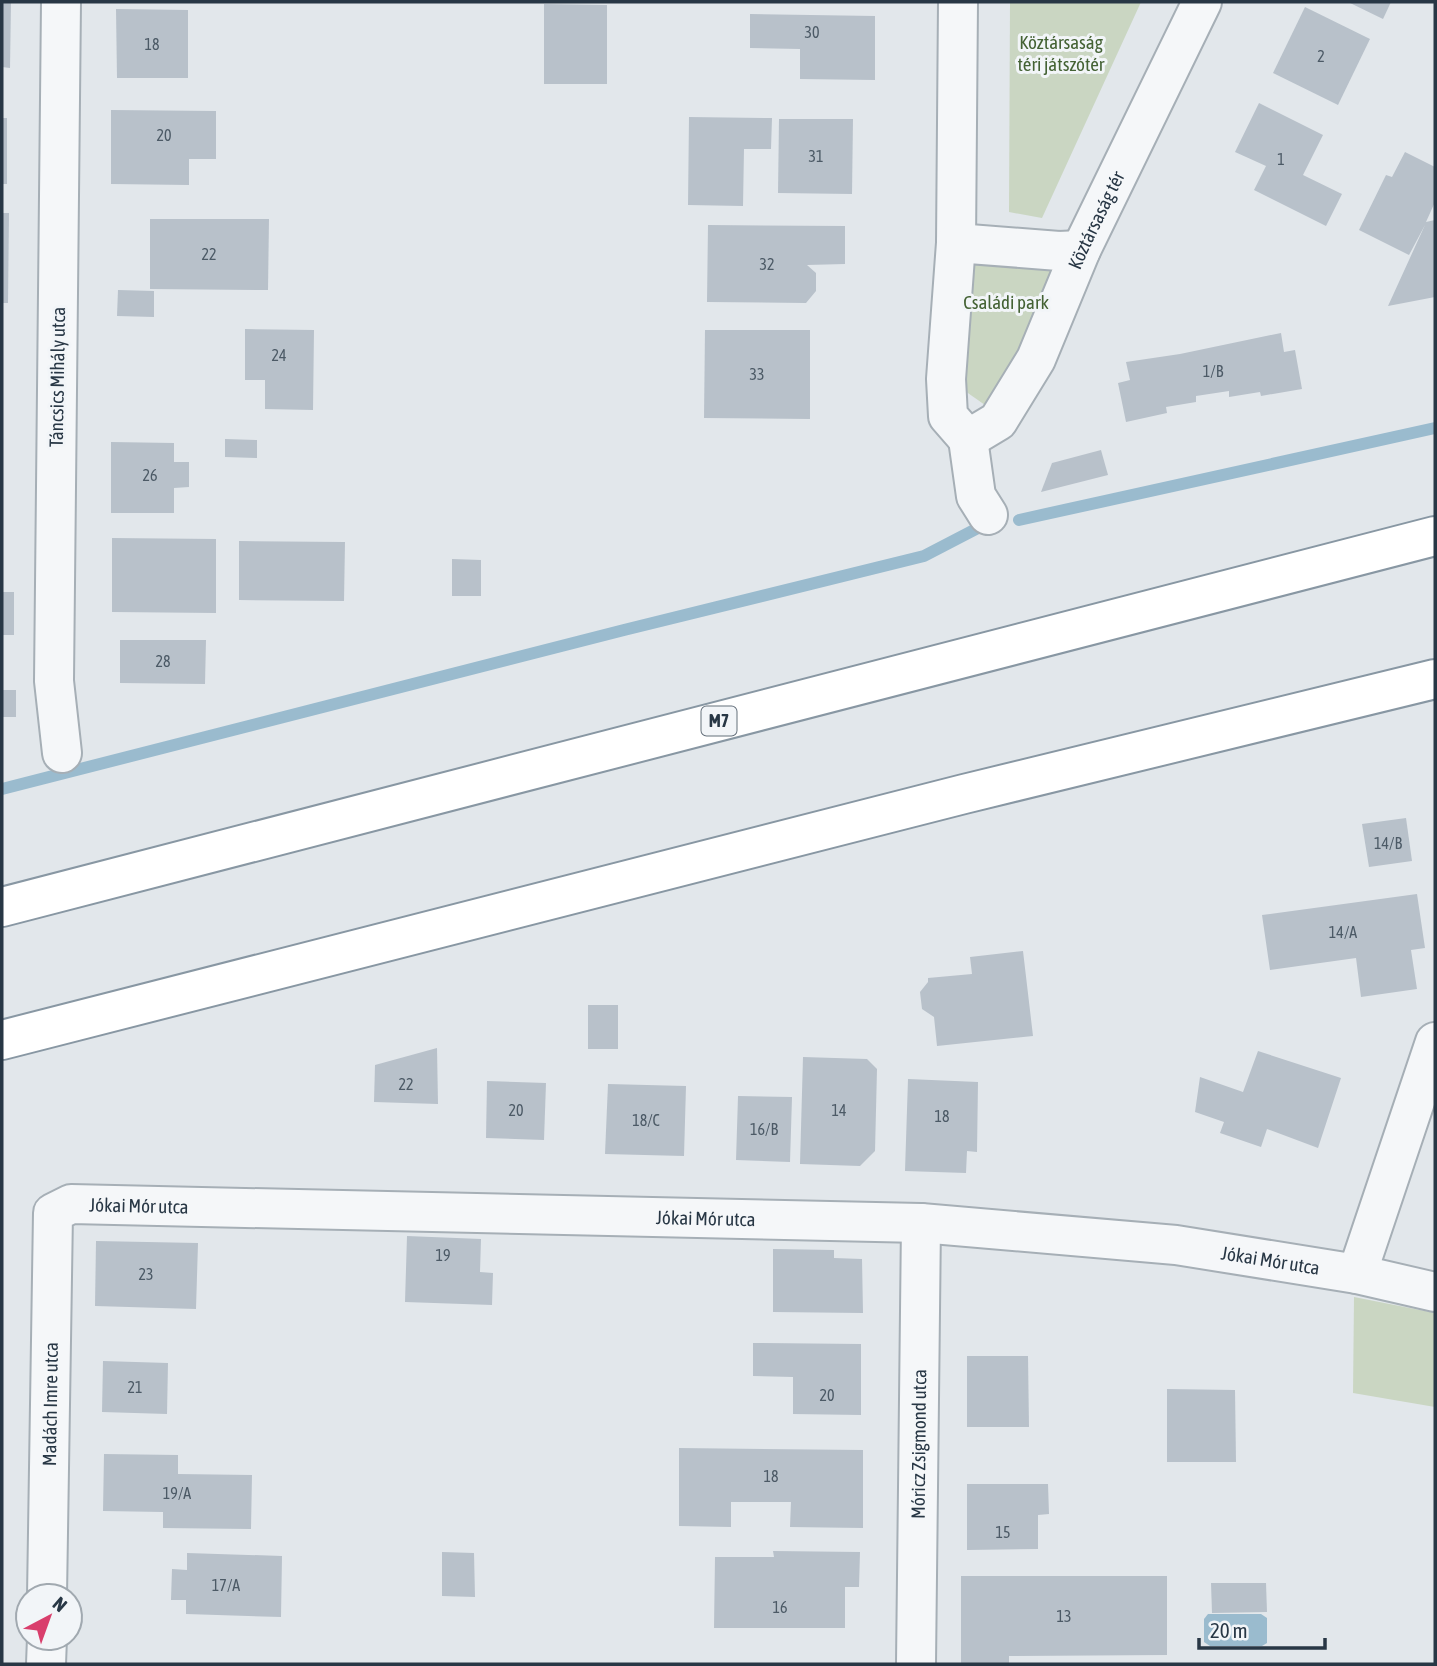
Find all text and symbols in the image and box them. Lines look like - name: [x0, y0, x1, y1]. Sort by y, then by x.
- house number: 30: [804, 23, 820, 41]
- park label: Köztársaság téri játszótér: [1018, 31, 1105, 75]
- house number: 18: [144, 35, 160, 53]
- house number: 2: [1317, 47, 1325, 65]
- house number: 20: [156, 126, 172, 144]
- house number: 31: [808, 147, 824, 165]
- house number: 1: [1277, 150, 1285, 168]
- street label: Köztársaság tér: [1063, 167, 1129, 272]
- house number: 22: [201, 245, 217, 263]
- house number: 32: [759, 255, 775, 273]
- park label: Családi park: [963, 291, 1050, 313]
- street label: Táncsics Mihály utca: [45, 307, 69, 447]
- house number: 24: [271, 346, 287, 364]
- house number: 1/B: [1203, 362, 1224, 380]
- house number: 33: [749, 365, 765, 383]
- house number: 26: [142, 466, 158, 484]
- house number: 28: [155, 652, 171, 670]
- road number: M7: [702, 706, 736, 736]
- house number: 14/B: [1374, 834, 1402, 852]
- house number: 14/A: [1329, 923, 1357, 941]
- house number: 22: [398, 1075, 414, 1093]
- house number: 20: [508, 1101, 524, 1119]
- house number: 14: [831, 1101, 847, 1119]
- house number: 18: [934, 1107, 950, 1125]
- house number: 18/C: [632, 1111, 660, 1129]
- house number: 16/B: [750, 1120, 778, 1138]
- street label: Jókai Mór utca: [89, 1193, 189, 1218]
- street label: Jókai Mór utca: [656, 1206, 756, 1230]
- street label: Jókai Mór utca: [1220, 1241, 1321, 1279]
- house number: 19: [435, 1246, 451, 1264]
- house number: 23: [138, 1265, 154, 1283]
- street label: Madách Imre utca: [38, 1342, 62, 1466]
- street label: Móricz Zsigmond utca: [907, 1369, 930, 1519]
- house number: 21: [127, 1378, 143, 1396]
- house number: 20: [819, 1386, 835, 1404]
- house number: 18: [763, 1467, 779, 1485]
- house number: 19/A: [163, 1484, 191, 1502]
- house number: 15: [995, 1523, 1011, 1541]
- house number: 17/A: [212, 1576, 240, 1594]
- north arrow: [14, 1582, 84, 1652]
- text: N: [49, 1592, 72, 1616]
- house number: 16: [772, 1598, 788, 1616]
- scale bar: [1199, 1606, 1325, 1650]
- house number: 13: [1056, 1607, 1072, 1625]
- text: 20 m: [1210, 1618, 1248, 1642]

